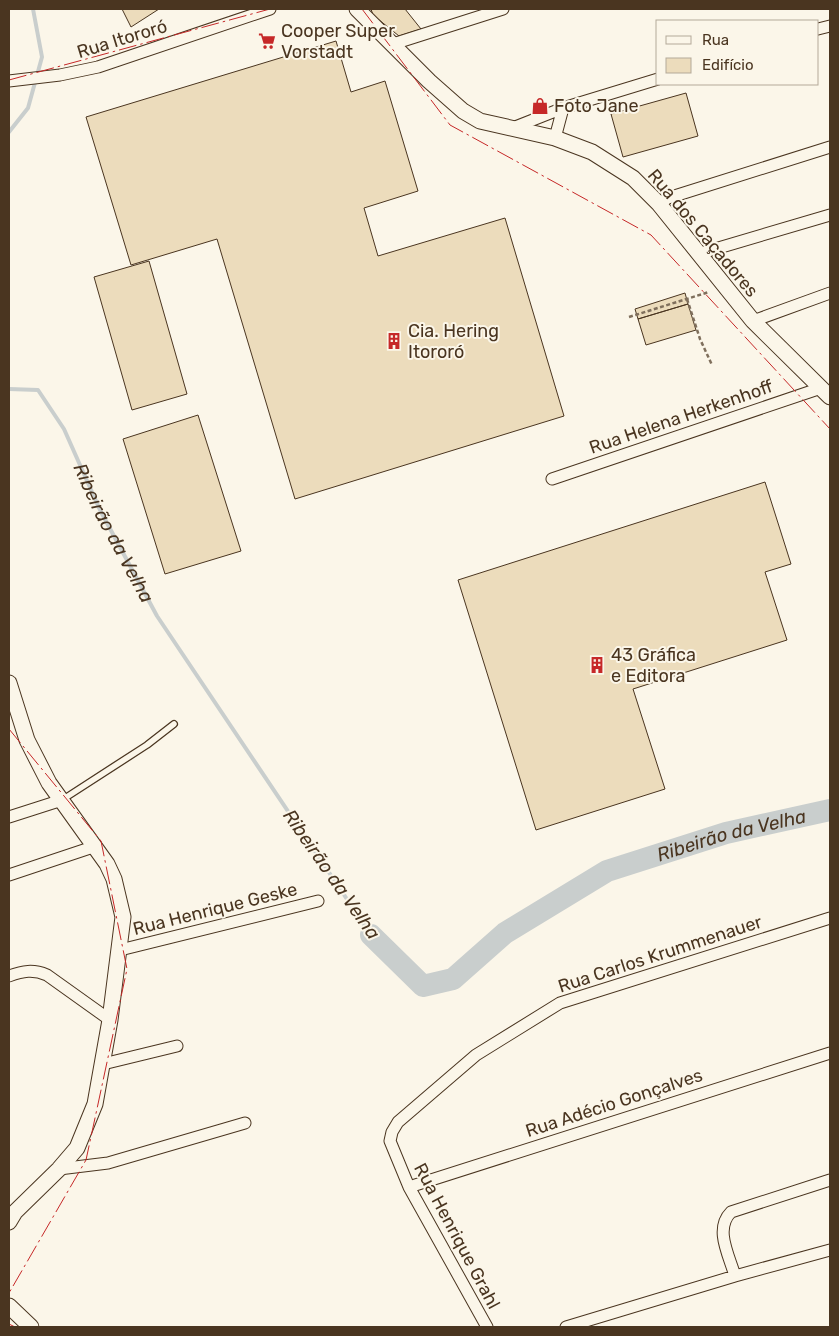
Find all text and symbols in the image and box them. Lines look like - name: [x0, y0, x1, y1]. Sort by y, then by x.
- street label: Rua Itororó: [74, 15, 170, 63]
- place label: Cooper Super Vorstadt: [281, 20, 395, 63]
- legend: [656, 20, 819, 85]
- supermarket icon: Cooper Super Vorstadt: [257, 31, 277, 51]
- text: Rua: [702, 31, 729, 49]
- text: Edifício: [702, 56, 754, 74]
- place label: Foto Jane: [554, 95, 639, 117]
- shop icon: Foto Jane: [530, 96, 550, 116]
- street label: Rua dos Caçadores: [643, 165, 763, 301]
- place label: Cia. Hering Itororó: [408, 320, 499, 363]
- building icon: Cia. Hering Itororó: [384, 331, 404, 351]
- street label: Rua Helena Herkenhoff: [586, 375, 776, 459]
- water label: Ribeirão da Velha: [69, 459, 159, 607]
- place label: 43 Gráfica e Editora: [611, 644, 696, 687]
- building icon: 43 Gráfica e Editora: [587, 655, 607, 675]
- water label: Ribeirão da Velha: [278, 805, 385, 944]
- water label: Ribeirão da Velha: [654, 805, 808, 866]
- street label: Rua Henrique Geske: [131, 878, 299, 940]
- street label: Rua Carlos Krummenauer: [555, 911, 765, 997]
- street label: Rua Adécio Gonçalves: [523, 1064, 705, 1142]
- street label: Rua Henrique Grahl: [409, 1159, 505, 1313]

